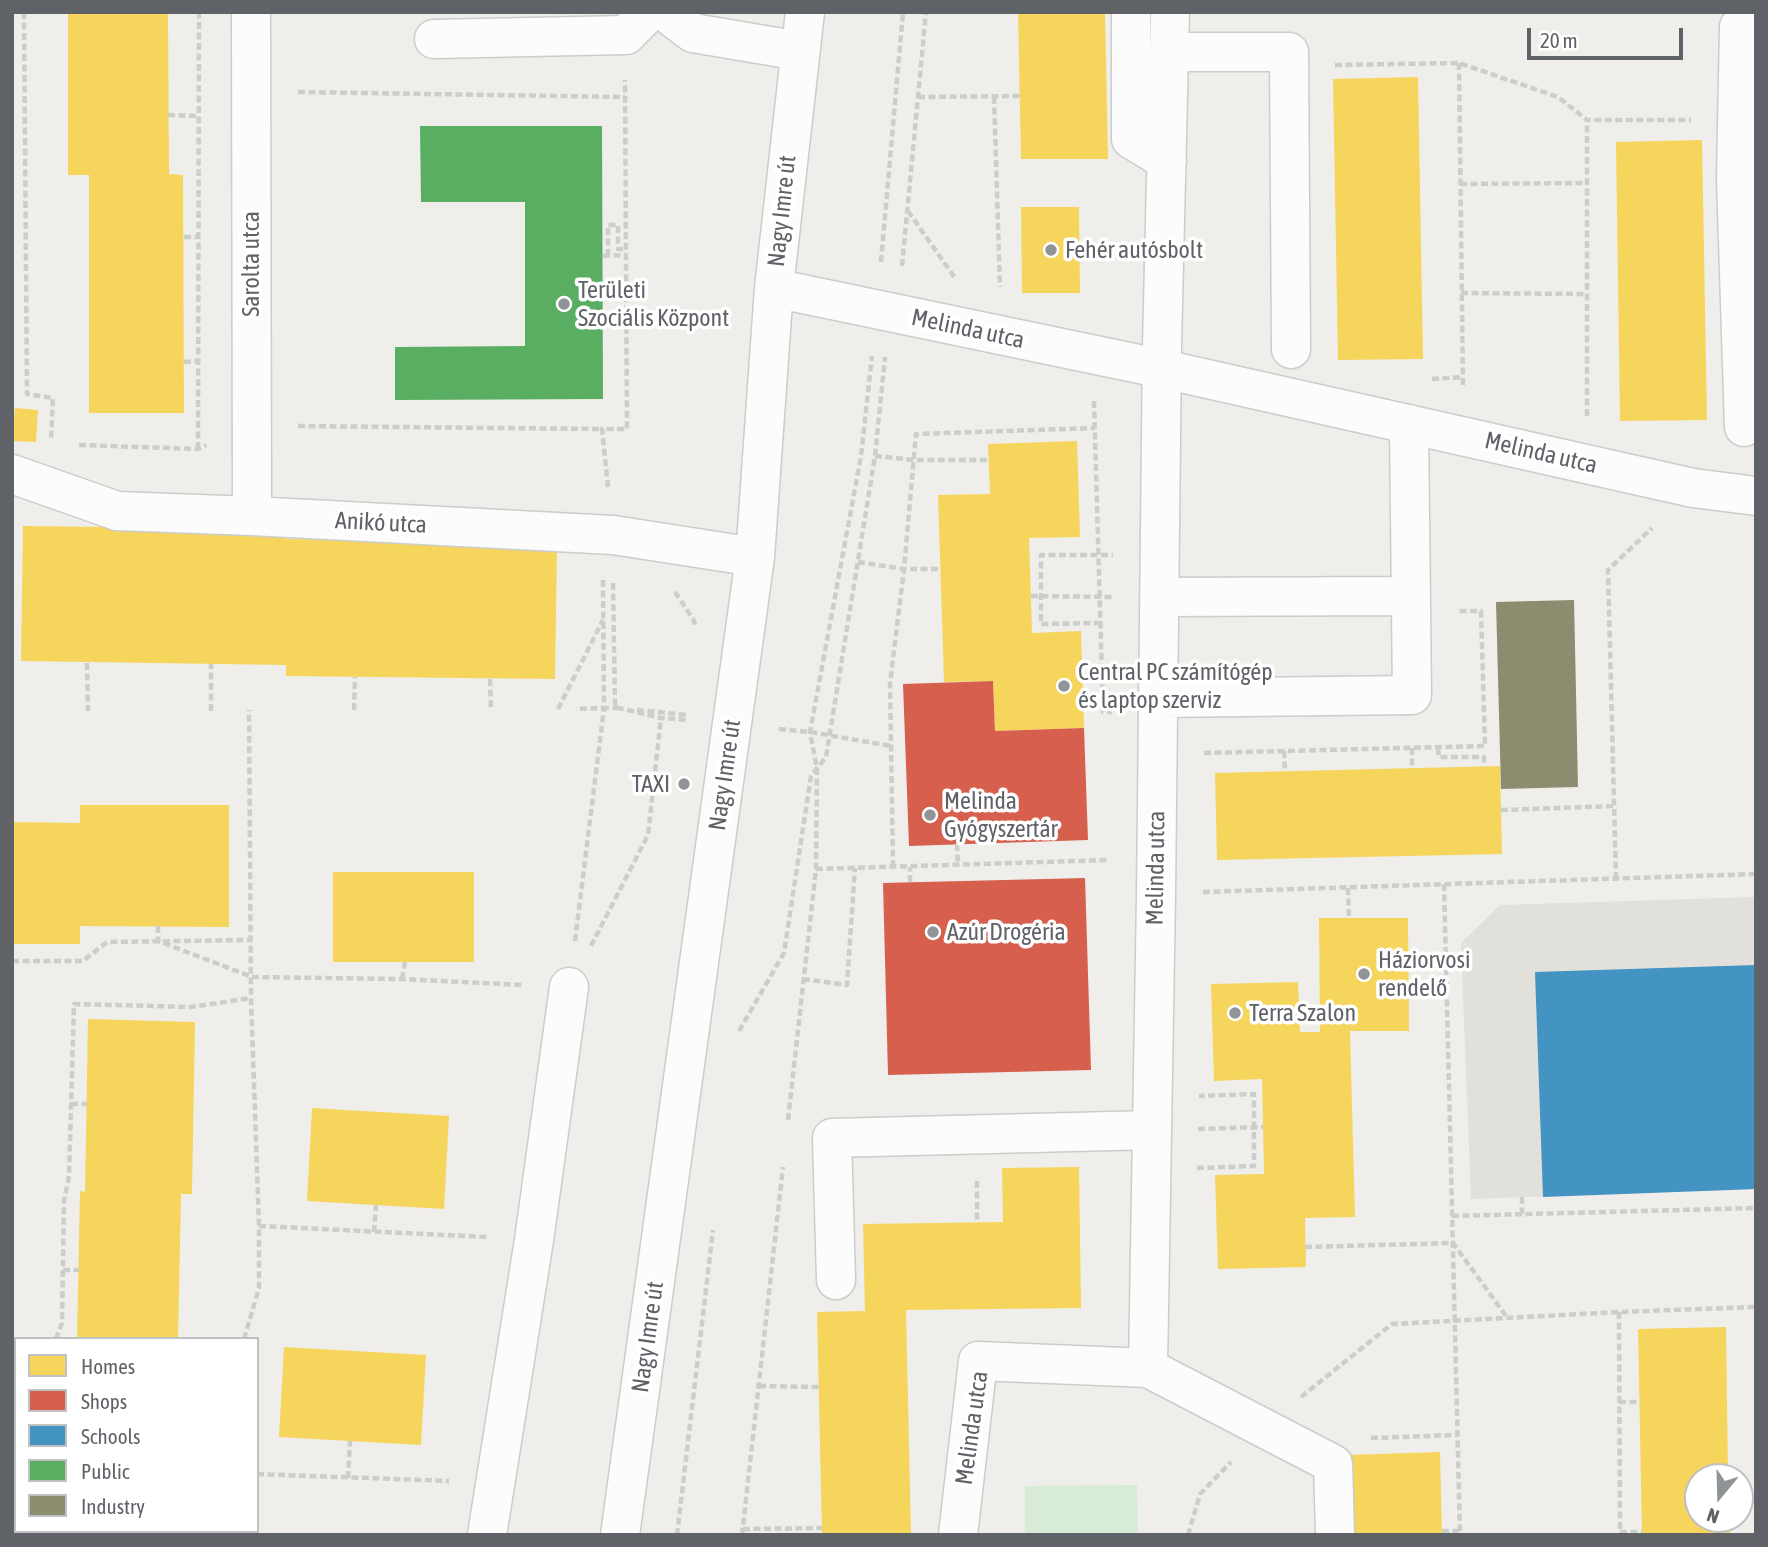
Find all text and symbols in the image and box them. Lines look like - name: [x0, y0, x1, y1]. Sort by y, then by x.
- scale bar: [1530, 14, 1686, 58]
- text: 20 m: [1540, 28, 1578, 52]
- street label: Nagy Imre út: [762, 154, 802, 268]
- street label: Sarolta utca: [237, 211, 265, 317]
- place label: Fehér autósbolt: [1065, 236, 1203, 264]
- marker: Fehér autósbolt: [1043, 242, 1059, 258]
- place label: Területi Szociális Központ: [578, 276, 729, 332]
- marker: Területi Szociális Központ: [556, 296, 572, 312]
- street label: Melinda utca: [909, 303, 1027, 355]
- street label: Melinda utca: [1482, 426, 1600, 480]
- street label: Anikó utca: [334, 506, 428, 540]
- place label: Central PC számítógép és laptop szerviz: [1078, 658, 1273, 714]
- marker: Central PC számítógép és laptop szerviz: [1056, 678, 1072, 694]
- street label: Nagy Imre út: [703, 718, 747, 832]
- place label: TAXI: [632, 770, 670, 798]
- marker: TAXI: [676, 776, 692, 792]
- place label: Melinda Gyógyszertár: [944, 787, 1058, 843]
- marker: Melinda Gyógyszertár: [922, 807, 938, 823]
- street label: Melinda utca: [1141, 810, 1171, 926]
- place label: Azúr Drogéria: [947, 918, 1066, 946]
- marker: Azúr Drogéria: [925, 924, 941, 940]
- place label: Háziorvosi rendelő: [1378, 946, 1471, 1002]
- marker: Háziorvosi rendelő: [1356, 966, 1372, 982]
- place label: Terra Szalon: [1249, 999, 1356, 1027]
- marker: Terra Szalon: [1227, 1005, 1243, 1021]
- street label: Nagy Imre út: [626, 1280, 670, 1394]
- legend: [14, 1337, 259, 1533]
- text: Homes: [81, 1354, 135, 1378]
- street label: Melinda utca: [950, 1369, 994, 1487]
- text: Shops: [81, 1389, 127, 1413]
- text: Schools: [81, 1424, 141, 1448]
- text: Public: [81, 1459, 130, 1483]
- north arrow: [1684, 1463, 1754, 1533]
- text: Industry: [81, 1494, 145, 1518]
- text: N: [1704, 1504, 1722, 1528]

